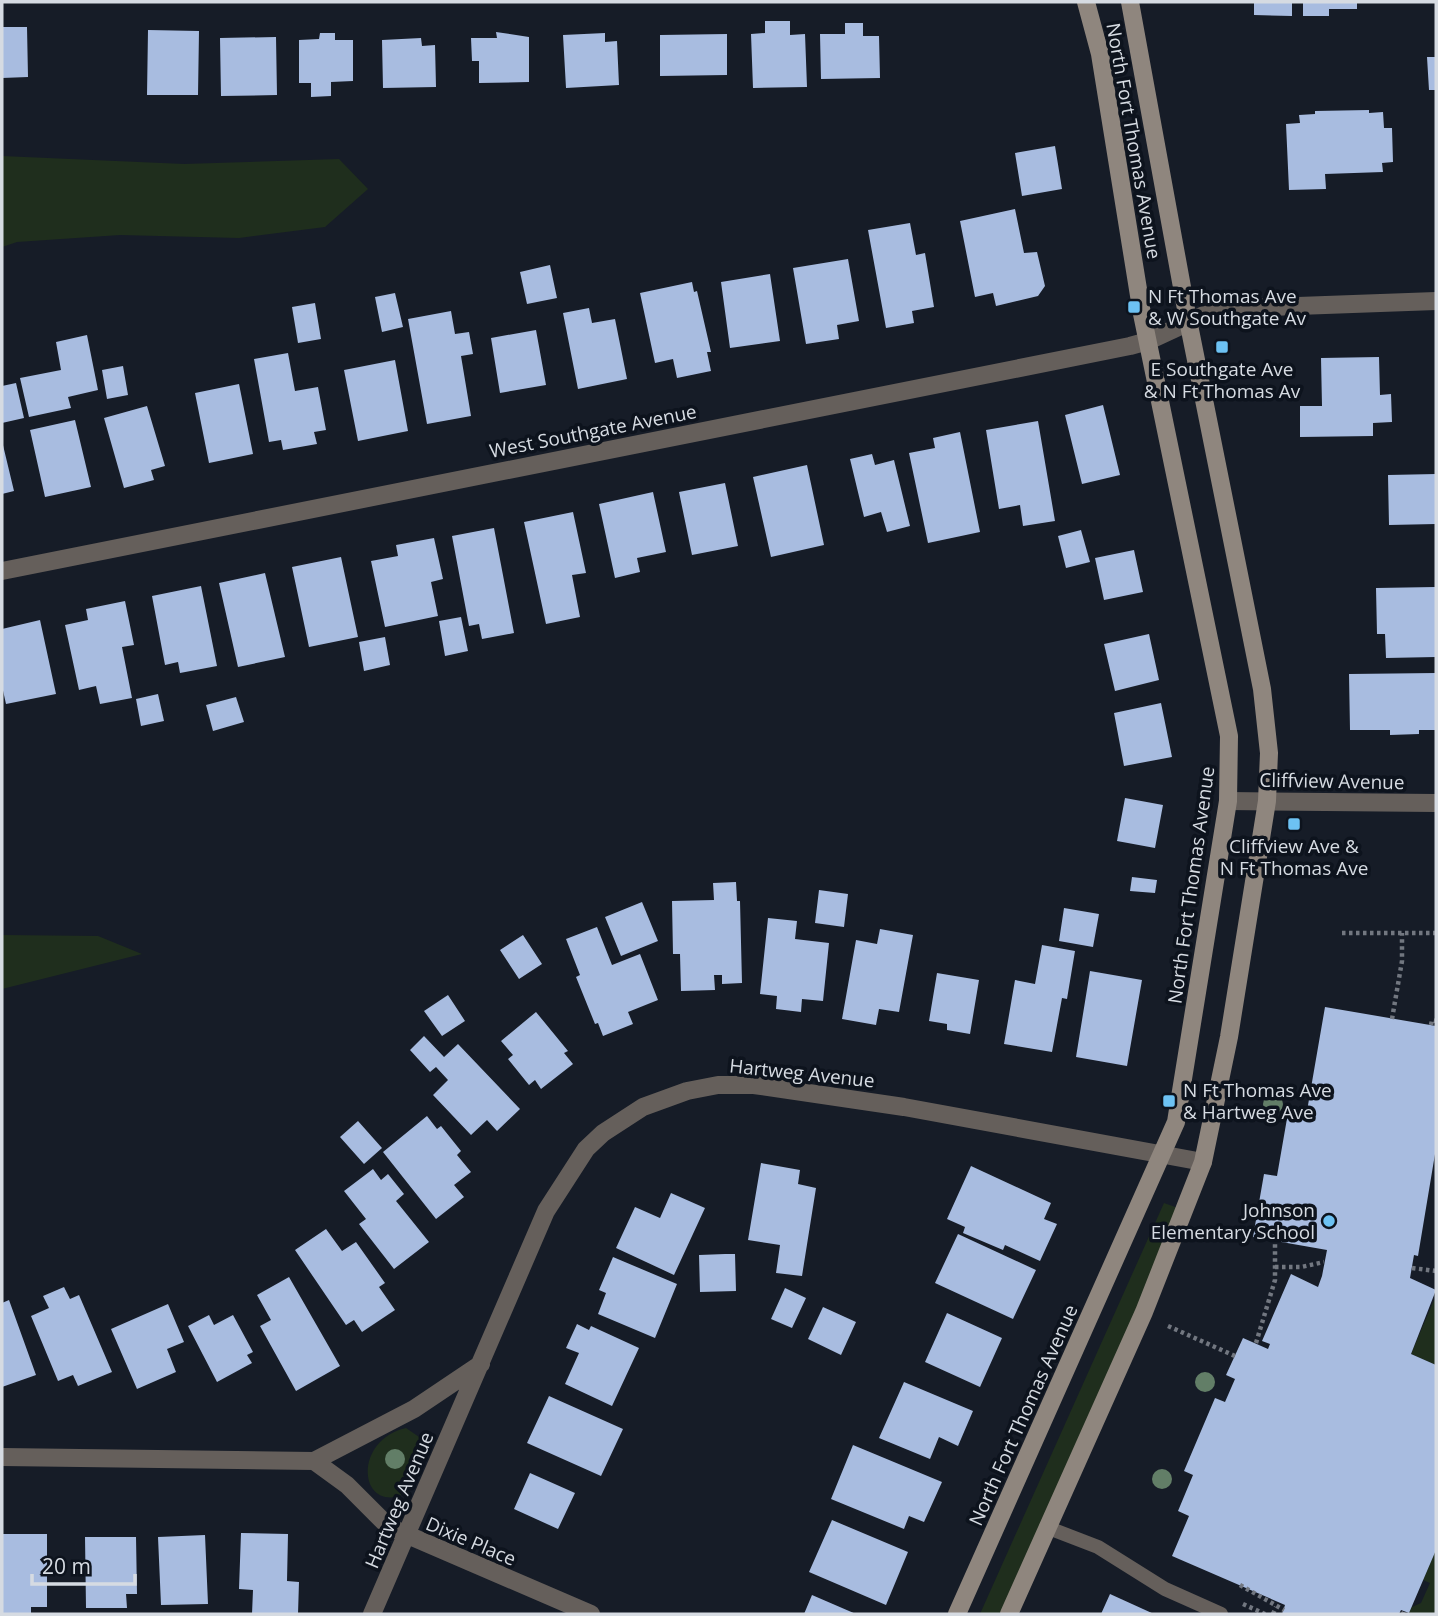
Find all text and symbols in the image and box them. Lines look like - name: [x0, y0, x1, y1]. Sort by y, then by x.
- street label: North Fort Thomas Avenue: [1100, 21, 1168, 261]
- place label: N Ft Thomas Ave & W Southgate Av: [1148, 283, 1306, 331]
- marker: N Ft Thomas Ave & W Southgate Av: [1126, 299, 1142, 315]
- marker: E Southgate Ave & N Ft Thomas Av: [1214, 339, 1230, 355]
- place label: E Southgate Ave & N Ft Thomas Av: [1144, 356, 1301, 404]
- street label: West Southgate Avenue: [487, 398, 699, 464]
- street label: North Fort Thomas Avenue: [1161, 765, 1221, 1005]
- street label: Cliffview Avenue: [1259, 767, 1405, 795]
- marker: Cliffview Ave & N Ft Thomas Ave: [1286, 816, 1302, 832]
- place label: Cliffview Ave & N Ft Thomas Ave: [1220, 833, 1368, 881]
- street label: Hartweg Avenue: [728, 1052, 876, 1094]
- place label: N Ft Thomas Ave & Hartweg Ave: [1183, 1077, 1332, 1125]
- marker: N Ft Thomas Ave & Hartweg Ave: [1161, 1093, 1177, 1109]
- place label: Johnson Elementary School: [1151, 1197, 1315, 1245]
- marker: Johnson Elementary School: [1321, 1213, 1337, 1229]
- street label: North Fort Thomas Avenue: [962, 1300, 1084, 1530]
- street label: Hartweg Avenue: [359, 1428, 439, 1572]
- street label: Dixie Place: [422, 1510, 520, 1572]
- scale bar: [32, 1542, 135, 1586]
- text: 20 m: [42, 1552, 91, 1580]

